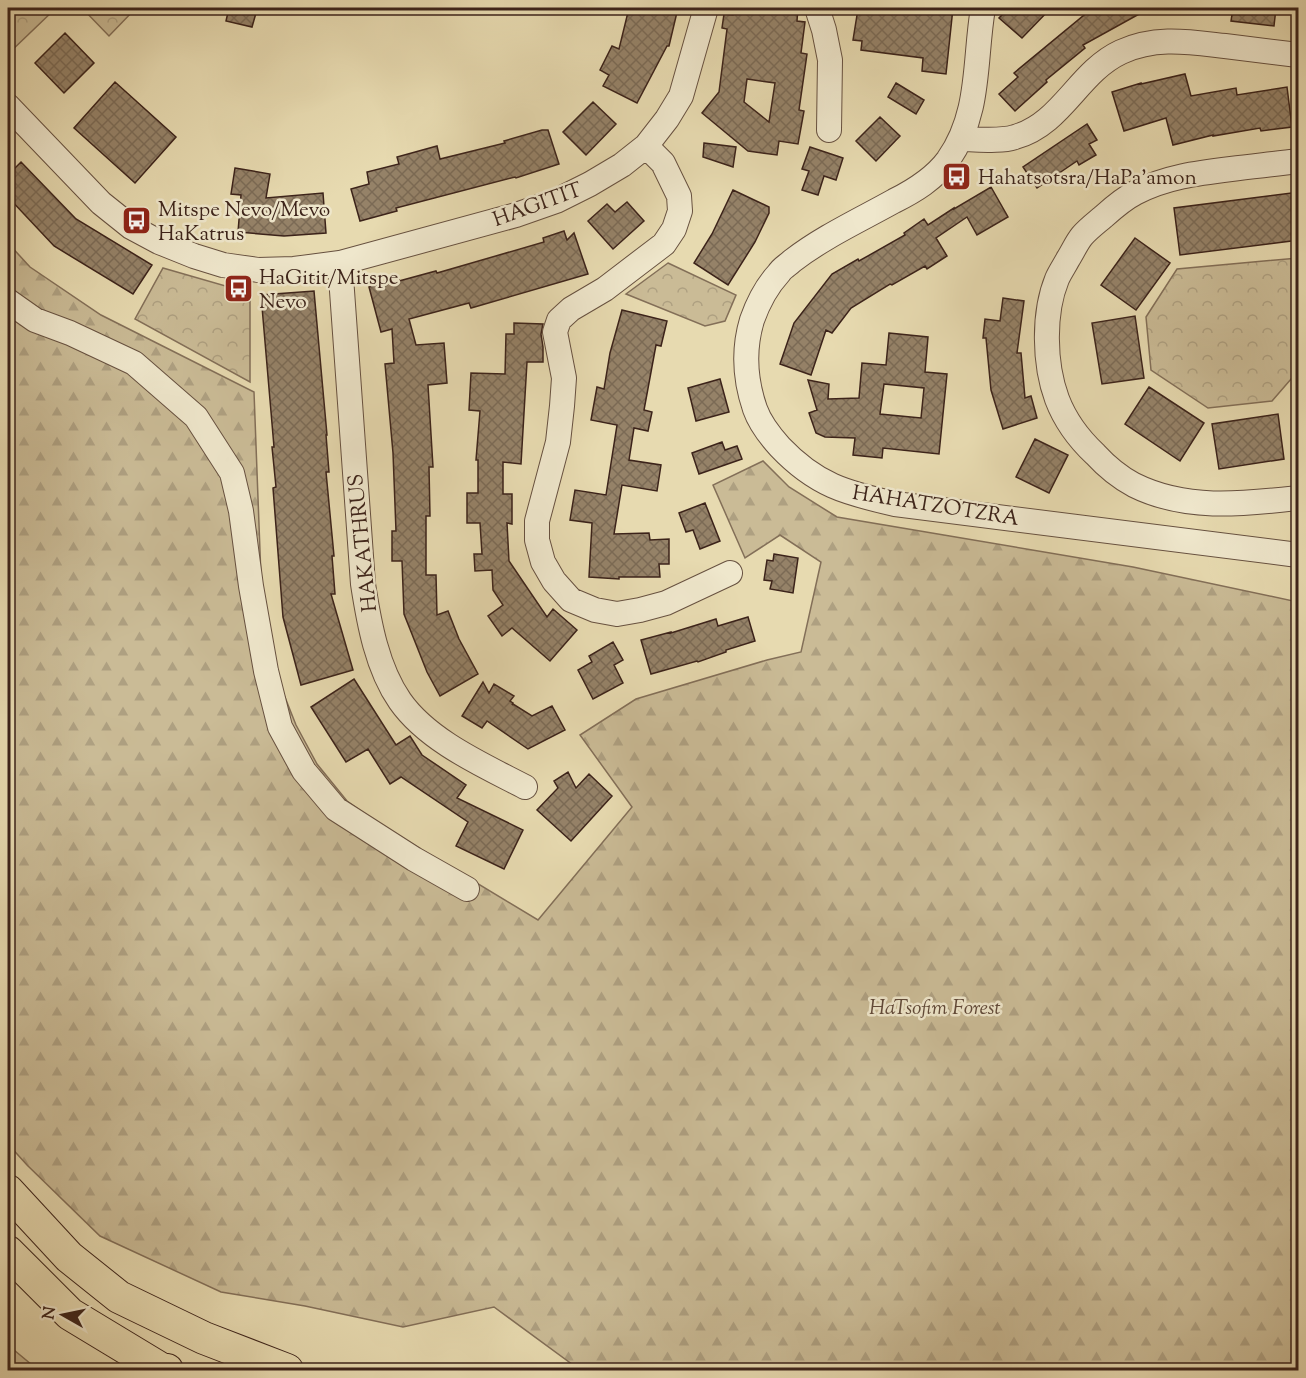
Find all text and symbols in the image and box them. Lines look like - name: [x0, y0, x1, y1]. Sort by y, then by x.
- bus stop icon: Hahatsotsra/HaPa'amon: [941, 161, 973, 193]
- place label: Hahatsotsra/HaPa'amon: [978, 164, 1197, 194]
- street label: HAGITIT: [489, 176, 587, 236]
- place label: Mitspe Nevo/Mevo HaKatrus: [158, 196, 330, 250]
- bus stop icon: Mitspe Nevo/Mevo HaKatrus: [121, 205, 153, 237]
- place label: HaGitit/Mitspe Nevo: [259, 264, 398, 318]
- bus stop icon: HaGitit/Mitspe Nevo: [222, 273, 254, 305]
- street label: HAKATHRUS: [342, 472, 386, 613]
- street label: HAHATZOTZRA: [850, 479, 1021, 535]
- park label: HaTsofim Forest: [869, 994, 1001, 1024]
- north arrow: [33, 1285, 93, 1345]
- text: N: [38, 1305, 63, 1321]

